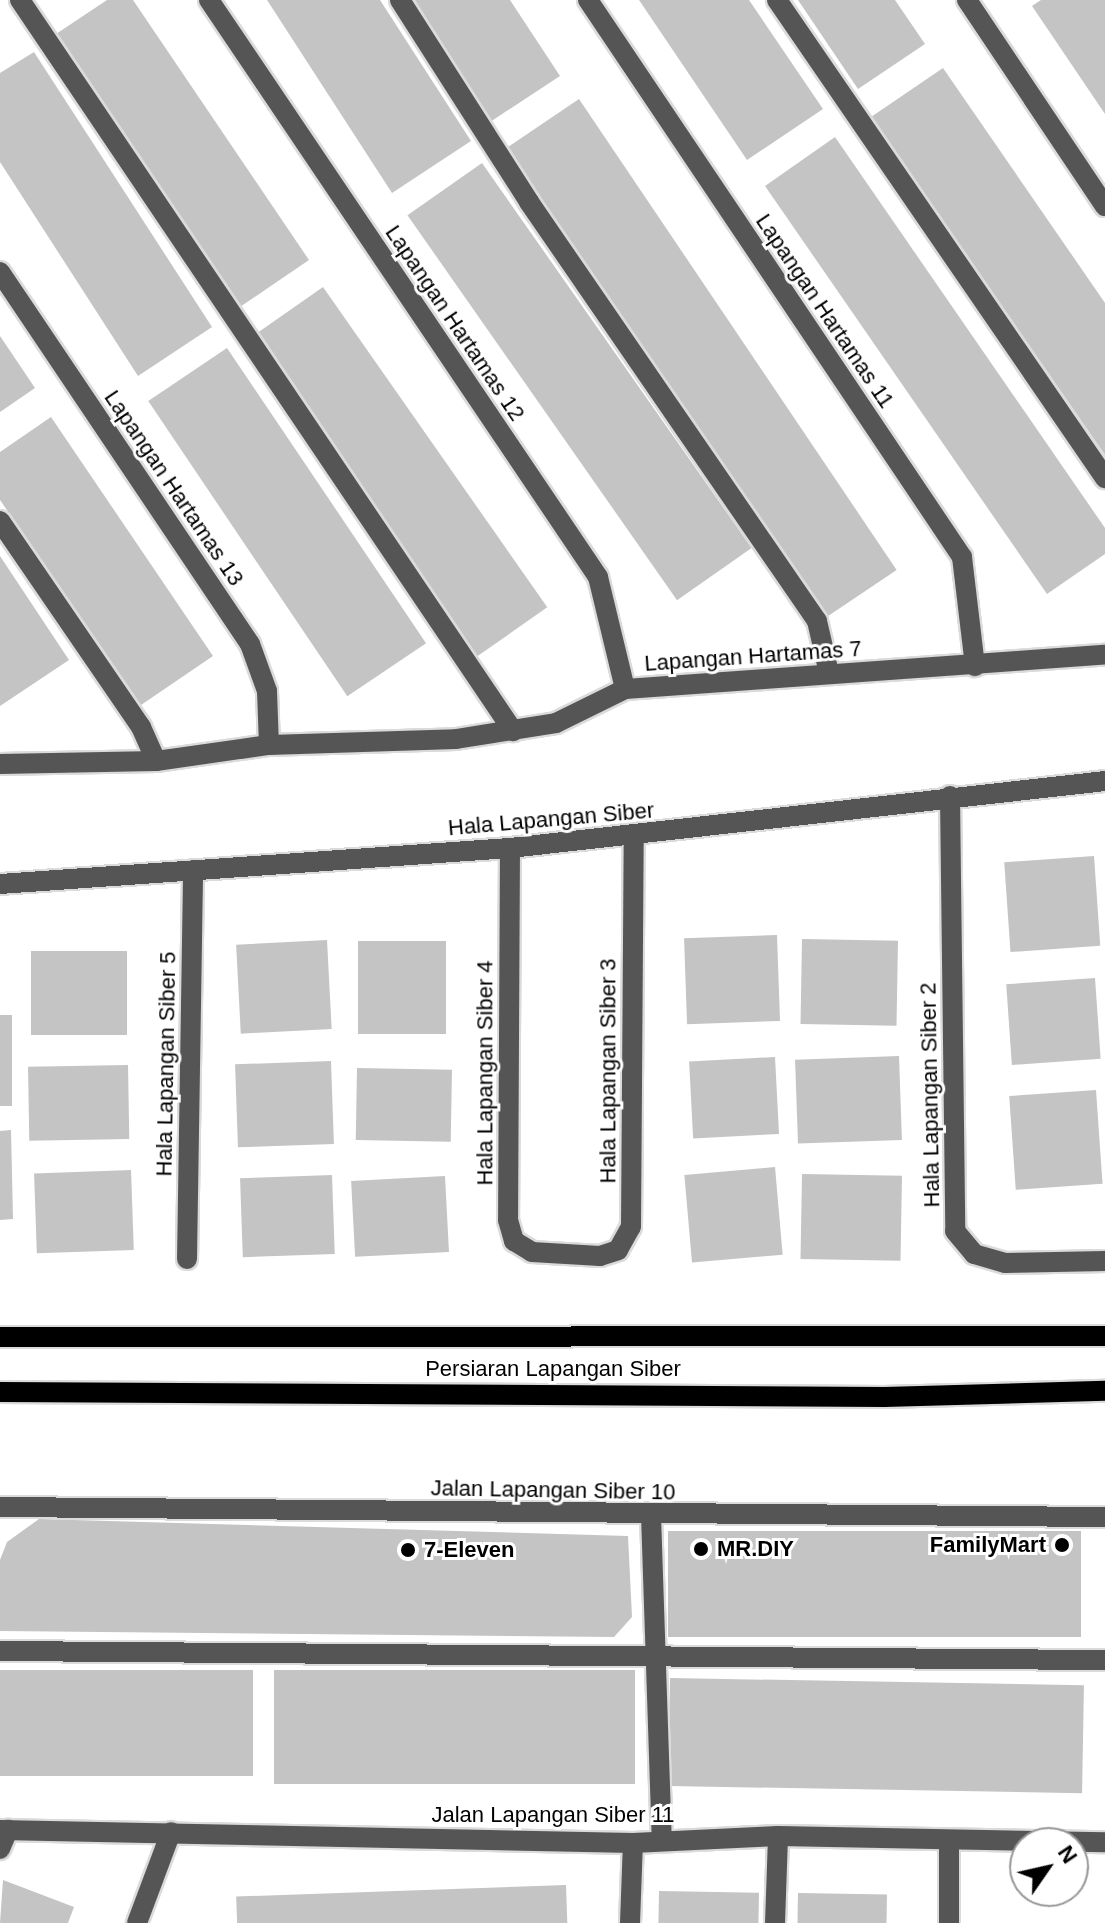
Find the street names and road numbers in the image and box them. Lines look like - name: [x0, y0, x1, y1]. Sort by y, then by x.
- street label: Lapangan Hartamas 11: [750, 209, 900, 413]
- street label: Lapangan Hartamas 12: [380, 220, 530, 426]
- street label: Lapangan Hartamas 13: [99, 385, 249, 591]
- street label: Lapangan Hartamas 7: [643, 635, 863, 677]
- street label: Hala Lapangan Siber: [447, 797, 655, 841]
- street label: Hala Lapangan Siber 5: [151, 951, 181, 1177]
- street label: Hala Lapangan Siber 3: [595, 958, 621, 1184]
- street label: Hala Lapangan Siber 4: [472, 960, 498, 1186]
- street label: Hala Lapangan Siber 2: [915, 982, 945, 1208]
- street label: Persiaran Lapangan Siber: [425, 1356, 681, 1382]
- street label: Jalan Lapangan Siber 10: [430, 1475, 676, 1505]
- street label: Jalan Lapangan Siber 11: [431, 1802, 675, 1828]

